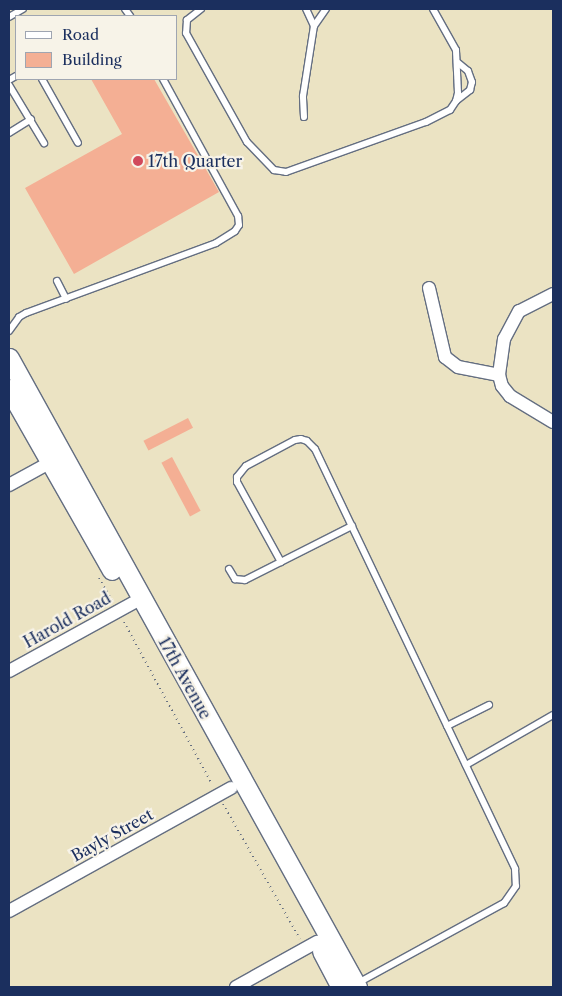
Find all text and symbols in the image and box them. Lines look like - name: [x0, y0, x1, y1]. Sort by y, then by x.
- legend: [15, 15, 178, 80]
- text: Road: [62, 25, 99, 44]
- text: Building: [62, 50, 122, 69]
- place label: 17th Quarter: [148, 151, 242, 171]
- marker: 17th Quarter: [132, 155, 144, 167]
- street label: Harold Road: [20, 588, 114, 652]
- street label: 17th Avenue: [154, 633, 216, 723]
- street label: Bayly Street: [67, 805, 157, 865]

